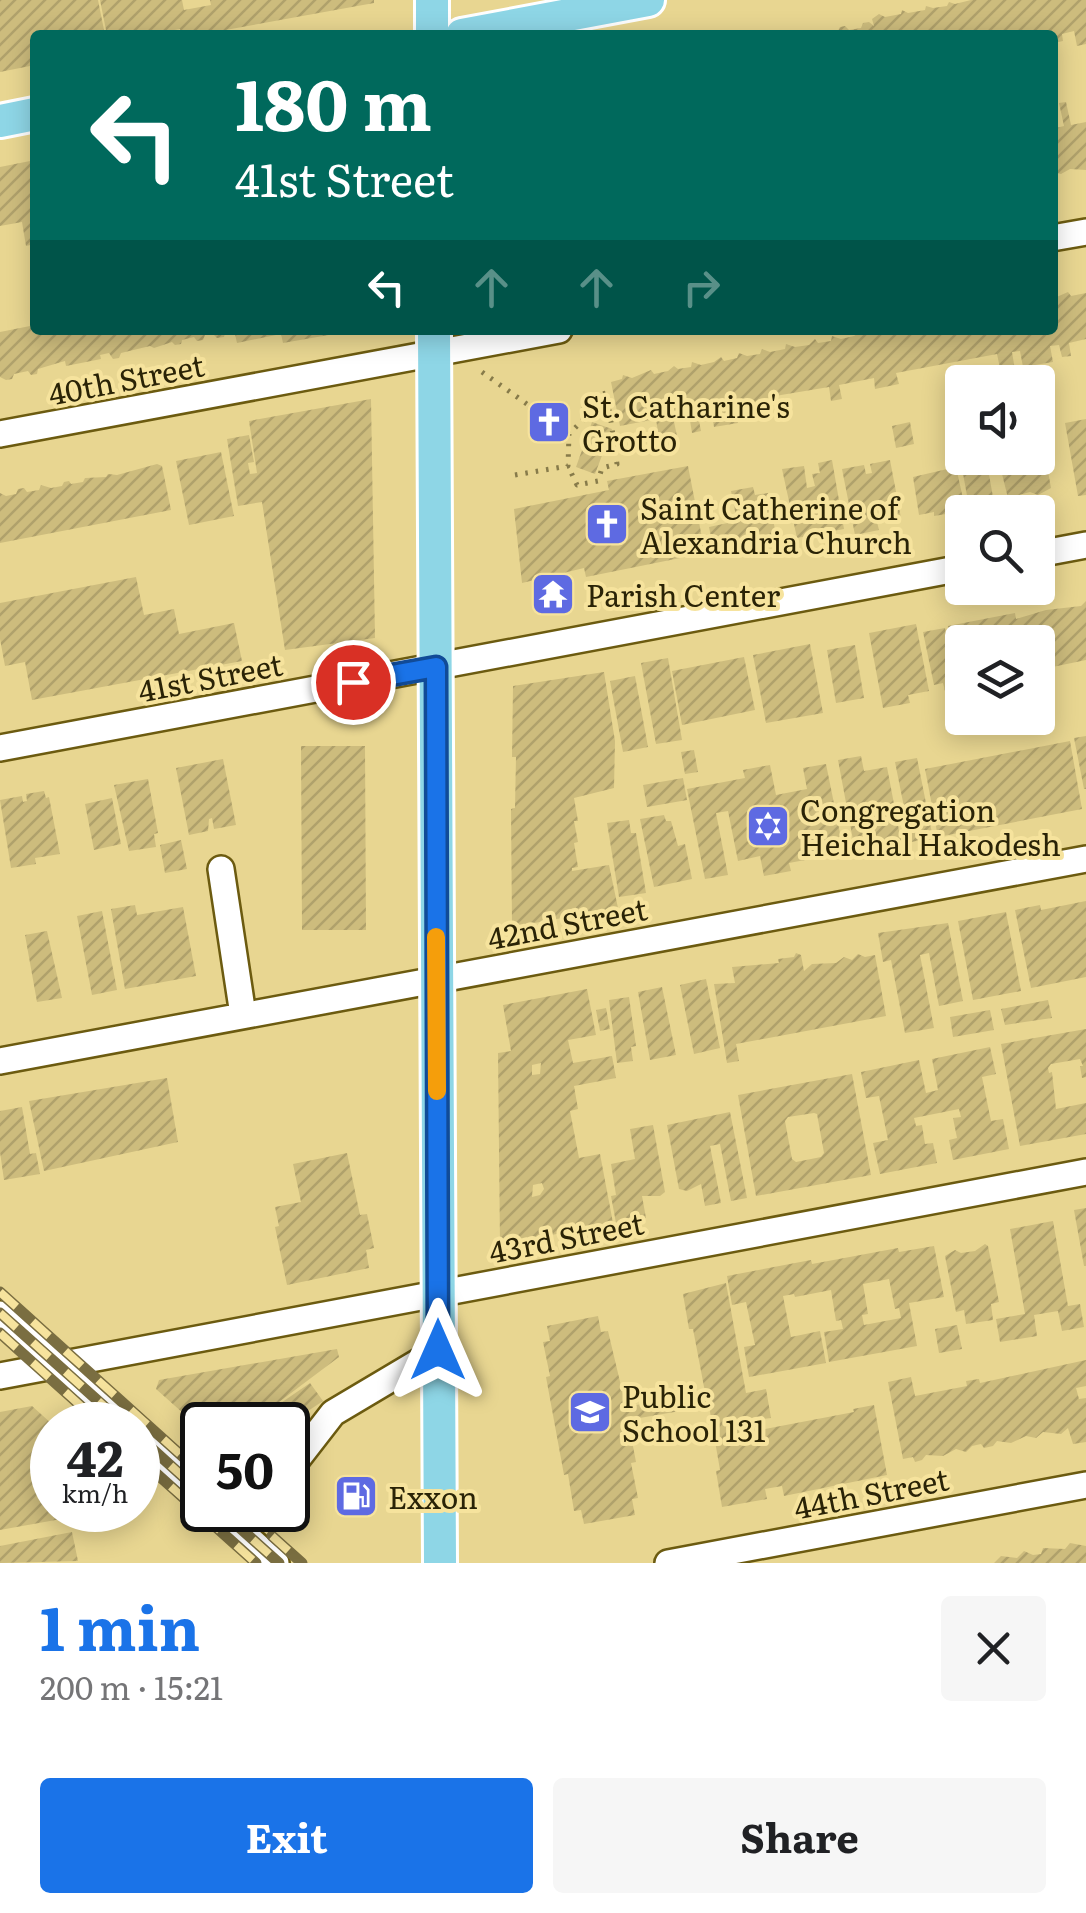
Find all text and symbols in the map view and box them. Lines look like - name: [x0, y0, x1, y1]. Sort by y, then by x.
- text: 180 m: [235, 49, 432, 153]
- icon: left: [70, 70, 200, 200]
- text: 41st Street: [235, 144, 454, 211]
- icon: left: [359, 260, 414, 315]
- icon: ahead: [464, 260, 519, 315]
- icon: ahead: [569, 260, 624, 315]
- icon: right: [674, 260, 729, 315]
- street label: 40th Street: [44, 341, 208, 415]
- map controls: [945, 365, 1055, 735]
- button: sound: [945, 365, 1055, 475]
- place label: St. Catharine's Grotto: [582, 383, 790, 461]
- church icon: St. Catharine's Grotto: [526, 399, 572, 445]
- place label: Saint Catherine of Alexandria Church: [640, 485, 912, 563]
- button: search: [945, 495, 1055, 605]
- church icon: Saint Catherine of Alexandria Church: [584, 501, 630, 547]
- temple icon: Parish Center: [530, 571, 576, 617]
- place label: Parish Center: [586, 572, 780, 616]
- button: layers: [945, 625, 1055, 735]
- street label: 41st Street: [134, 640, 286, 712]
- pin: [311, 640, 396, 725]
- icon: arrive: [326, 655, 381, 710]
- place label: Congregation Heichal Hakodesh: [800, 787, 1061, 865]
- synagogue icon: Congregation Heichal Hakodesh: [745, 803, 791, 849]
- street label: 42nd Street: [483, 885, 651, 959]
- street label: 43rd Street: [485, 1199, 647, 1273]
- position arrow: [386, 1298, 490, 1402]
- place label: Public School 131: [622, 1373, 766, 1451]
- school or university icon: Public School 131: [567, 1389, 613, 1435]
- speed limit sign: 50: [180, 1402, 310, 1532]
- text: 42: [66, 1418, 123, 1492]
- street label: 44th Street: [790, 1455, 952, 1529]
- fuel station icon: Exxon: [333, 1473, 379, 1519]
- text: km/h: [62, 1474, 128, 1511]
- place label: Exxon: [388, 1474, 478, 1518]
- text: 1 min: [40, 1580, 200, 1669]
- button: close: [941, 1596, 1046, 1701]
- text: 200 m · 15:21: [40, 1662, 223, 1710]
- button: Exit: [40, 1778, 533, 1893]
- button: Share: [553, 1778, 1046, 1893]

